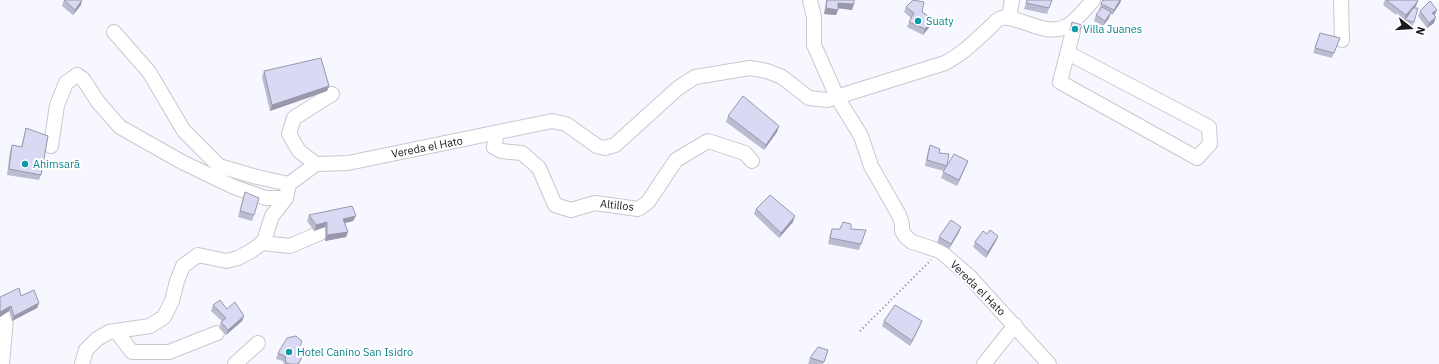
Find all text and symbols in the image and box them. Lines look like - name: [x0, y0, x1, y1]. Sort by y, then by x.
- north arrow: [1391, 8, 1431, 48]
- place label: Suaty: [926, 14, 954, 28]
- marker: Suaty: [913, 16, 923, 26]
- place label: Villa Juanes: [1083, 22, 1142, 36]
- marker: Villa Juanes: [1070, 24, 1080, 34]
- text: N: [1413, 25, 1428, 37]
- street label: Vereda el Hato: [390, 133, 464, 161]
- place label: Ahimsarã: [33, 157, 80, 171]
- marker: Ahimsarã: [20, 159, 30, 169]
- street label: Altillos: [599, 196, 635, 214]
- street label: Vereda el Hato: [947, 257, 1009, 319]
- place label: Hotel Canino San Isidro: [297, 345, 413, 359]
- marker: Hotel Canino San Isidro: [284, 347, 294, 357]

